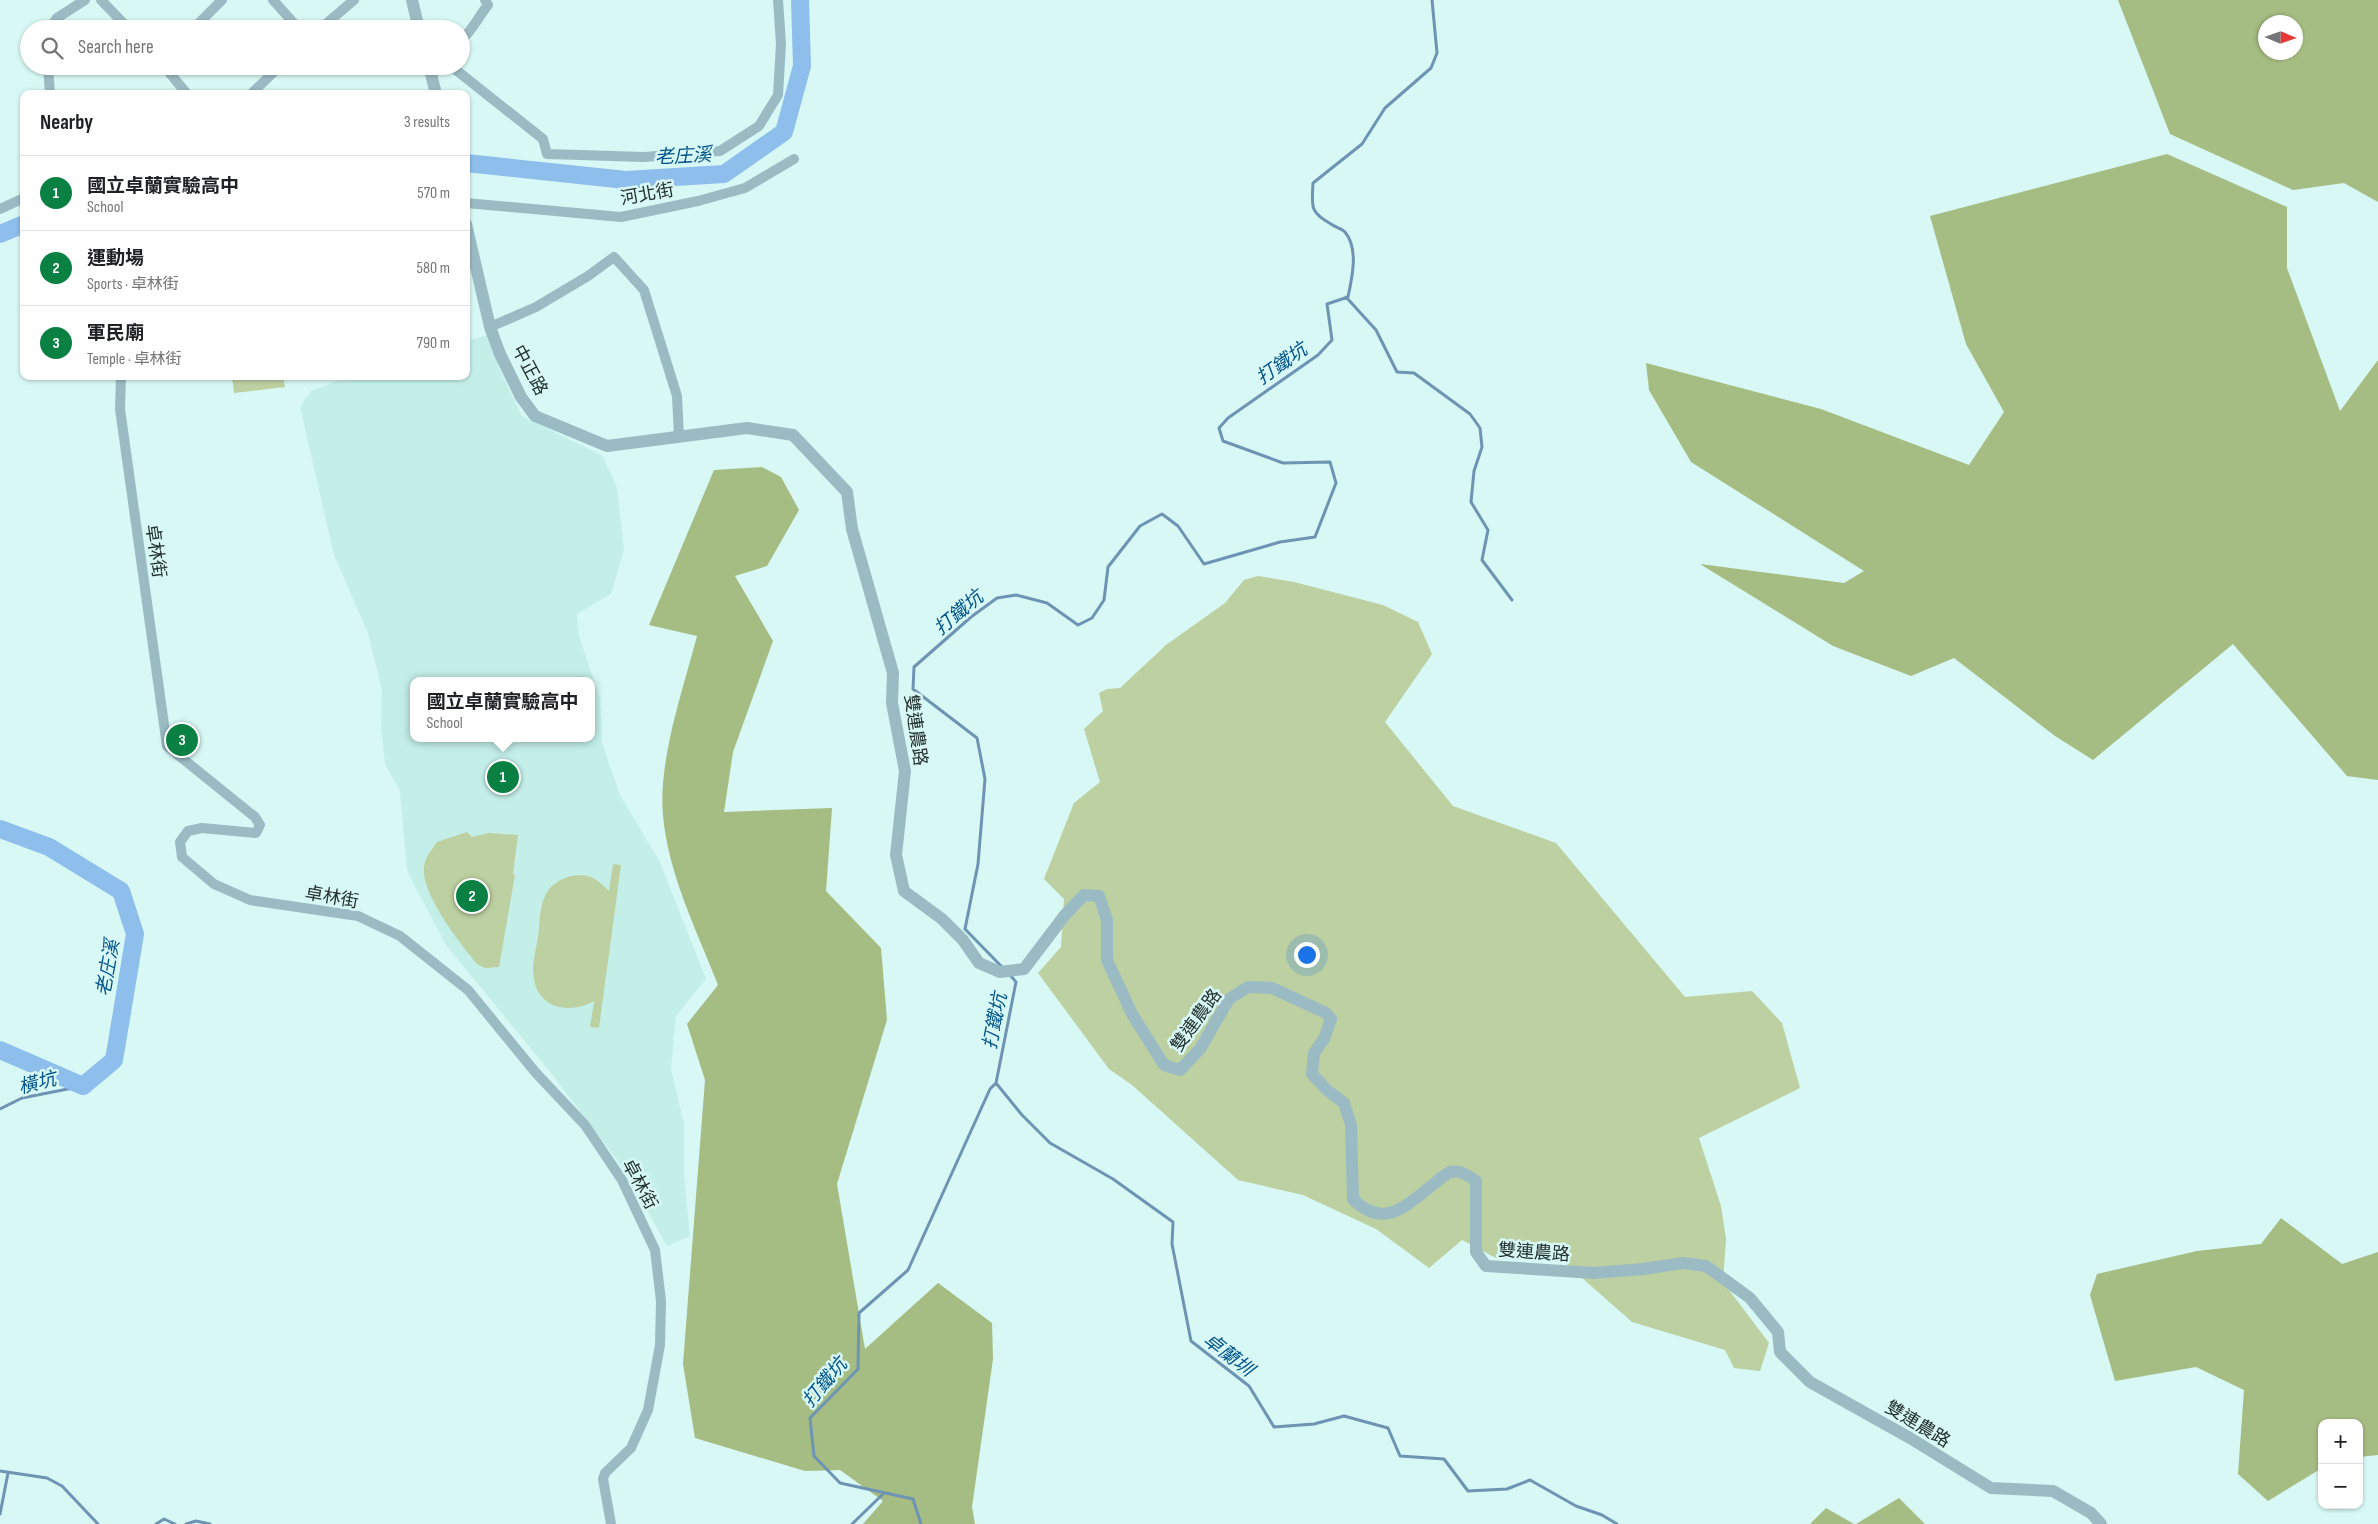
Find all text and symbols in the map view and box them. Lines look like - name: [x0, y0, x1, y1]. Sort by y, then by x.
- north arrow: [2258, 15, 2303, 60]
- search box: [20, 20, 470, 75]
- icon: search: [38, 34, 66, 62]
- text: Search here: [78, 36, 154, 59]
- text: Nearby: [40, 110, 93, 135]
- text: 3 results: [404, 113, 450, 132]
- water label: 老庄溪: [654, 143, 715, 169]
- text: 國立卓蘭實驗高中: [87, 175, 239, 198]
- street label: 河北街: [619, 179, 675, 210]
- text: 1: [53, 184, 59, 203]
- text: 570 m: [417, 184, 450, 203]
- text: School: [87, 198, 123, 217]
- text: 運動場: [87, 247, 144, 270]
- text: 2: [52, 259, 60, 278]
- text: 580 m: [417, 259, 450, 278]
- text: Sports · 卓林街: [87, 275, 179, 294]
- text: 軍民廟: [87, 322, 144, 345]
- text: 3: [52, 334, 60, 353]
- text: 790 m: [417, 334, 450, 353]
- water label: 打鐵坑: [1252, 337, 1314, 390]
- street label: 中正路: [508, 341, 552, 399]
- text: Temple · 卓林街: [87, 350, 181, 369]
- street label: 卓林街: [141, 523, 170, 579]
- water label: 打鐵坑: [930, 584, 990, 640]
- popup: [410, 677, 595, 742]
- text: 國立卓蘭實驗高中: [426, 691, 579, 714]
- street label: 雙連農路: [900, 693, 931, 767]
- text: School: [426, 714, 463, 733]
- pin: 3: [166, 721, 198, 759]
- pin: 1: [487, 758, 519, 796]
- pin: 2: [456, 877, 488, 915]
- street label: 卓林街: [304, 882, 360, 913]
- water label: 老庄溪: [92, 935, 125, 998]
- your location: [1294, 942, 1320, 968]
- street label: 雙連農路: [1167, 985, 1226, 1056]
- water label: 打鐵坑: [979, 988, 1013, 1051]
- water label: 橫坑: [16, 1067, 61, 1099]
- street label: 卓林街: [618, 1155, 662, 1213]
- street label: 雙連農路: [1497, 1240, 1571, 1265]
- water label: 卓蘭圳: [1199, 1329, 1260, 1384]
- water label: 打鐵坑: [798, 1351, 854, 1412]
- street label: 雙連農路: [1881, 1397, 1954, 1452]
- map controls: [2318, 1419, 2363, 1509]
- button: +: [2318, 1419, 2363, 1464]
- button: −: [2318, 1464, 2363, 1509]

